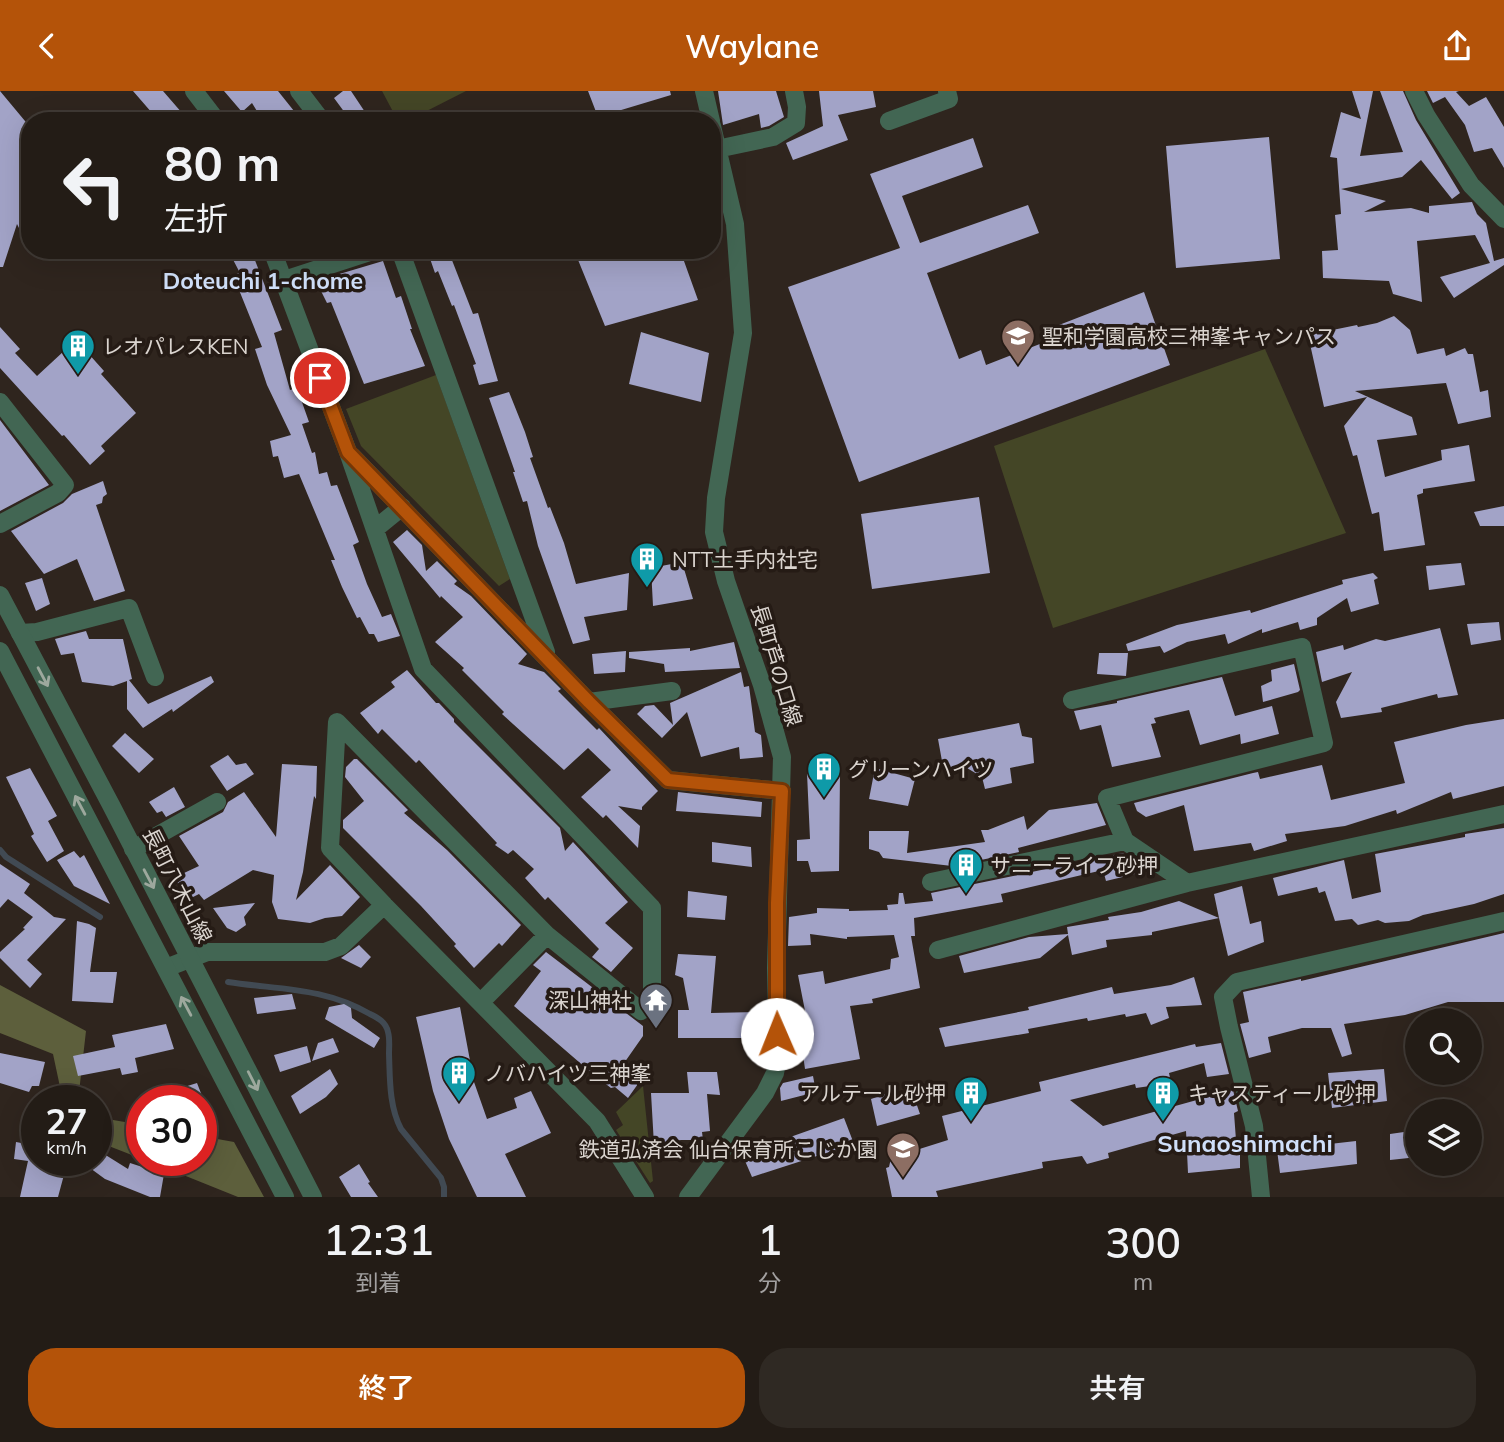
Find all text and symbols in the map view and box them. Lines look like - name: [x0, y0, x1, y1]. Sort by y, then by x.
- text: Waylane: [685, 26, 819, 66]
- icon: back: [28, 27, 66, 65]
- icon: share: [1438, 27, 1476, 65]
- text: 80 m: [164, 132, 280, 193]
- icon: left: [49, 140, 140, 231]
- text: 左折: [164, 198, 228, 238]
- district label: Doteuchi 1-chome: [163, 266, 363, 295]
- school or university icon: 聖和学園高校三神峯キャンパス: [999, 317, 1037, 366]
- place label: 聖和学園高校三神峯キャンパス: [1042, 323, 1336, 349]
- building icon: レオパレスKEN: [59, 327, 97, 376]
- place label: レオパレスKEN: [102, 333, 248, 359]
- pin: [290, 348, 350, 408]
- icon: arrive: [301, 359, 339, 397]
- building icon: NTT土手内社宅: [628, 540, 666, 589]
- place label: NTT土手内社宅: [672, 546, 818, 572]
- street label: 長町芦の口線: [746, 601, 808, 729]
- one-way arrow: [37, 667, 51, 687]
- building icon: グリーンハイツ: [805, 750, 843, 799]
- place label: グリーンハイツ: [848, 756, 994, 782]
- one-way arrow: [73, 795, 87, 815]
- street label: 長町八木山線: [138, 823, 218, 947]
- building icon: サニーライフ砂押: [947, 846, 985, 895]
- place label: サニーライフ砂押: [990, 852, 1158, 878]
- one-way arrow: [142, 868, 156, 889]
- temple icon: 深山神社: [637, 981, 675, 1030]
- place label: 深山神社: [548, 987, 632, 1013]
- one-way arrow: [178, 996, 192, 1017]
- position arrow: [740, 997, 814, 1071]
- map controls: [1405, 1008, 1482, 1176]
- button: search: [1405, 1008, 1482, 1085]
- building icon: ノバハイツ三神峯: [440, 1054, 478, 1103]
- place label: ノバハイツ三神峯: [484, 1060, 652, 1086]
- one-way arrow: [247, 1070, 261, 1091]
- building icon: アルテール砂押: [952, 1074, 990, 1123]
- building icon: キャスティール砂押: [1144, 1074, 1182, 1123]
- place label: アルテール砂押: [799, 1080, 946, 1106]
- place label: キャスティール砂押: [1188, 1080, 1376, 1106]
- speed limit sign: 30: [126, 1085, 217, 1176]
- text: 27: [45, 1099, 88, 1143]
- button: layers: [1405, 1099, 1482, 1176]
- district label: Sunaoshimachi: [1157, 1128, 1333, 1158]
- school or university icon: 鉄道弘済会 仙台保育所こじか園: [884, 1130, 922, 1179]
- text: km/h: [46, 1136, 87, 1159]
- place label: 鉄道弘済会 仙台保育所こじか園: [579, 1136, 878, 1162]
- text: 12:31: [323, 1213, 434, 1266]
- text: 1: [757, 1213, 782, 1266]
- text: 300: [1105, 1216, 1181, 1269]
- text: m: [1133, 1267, 1153, 1296]
- text: 到着: [355, 1268, 401, 1297]
- text: 分: [758, 1268, 781, 1297]
- button: 終了: [28, 1348, 745, 1428]
- button: 共有: [759, 1348, 1476, 1428]

